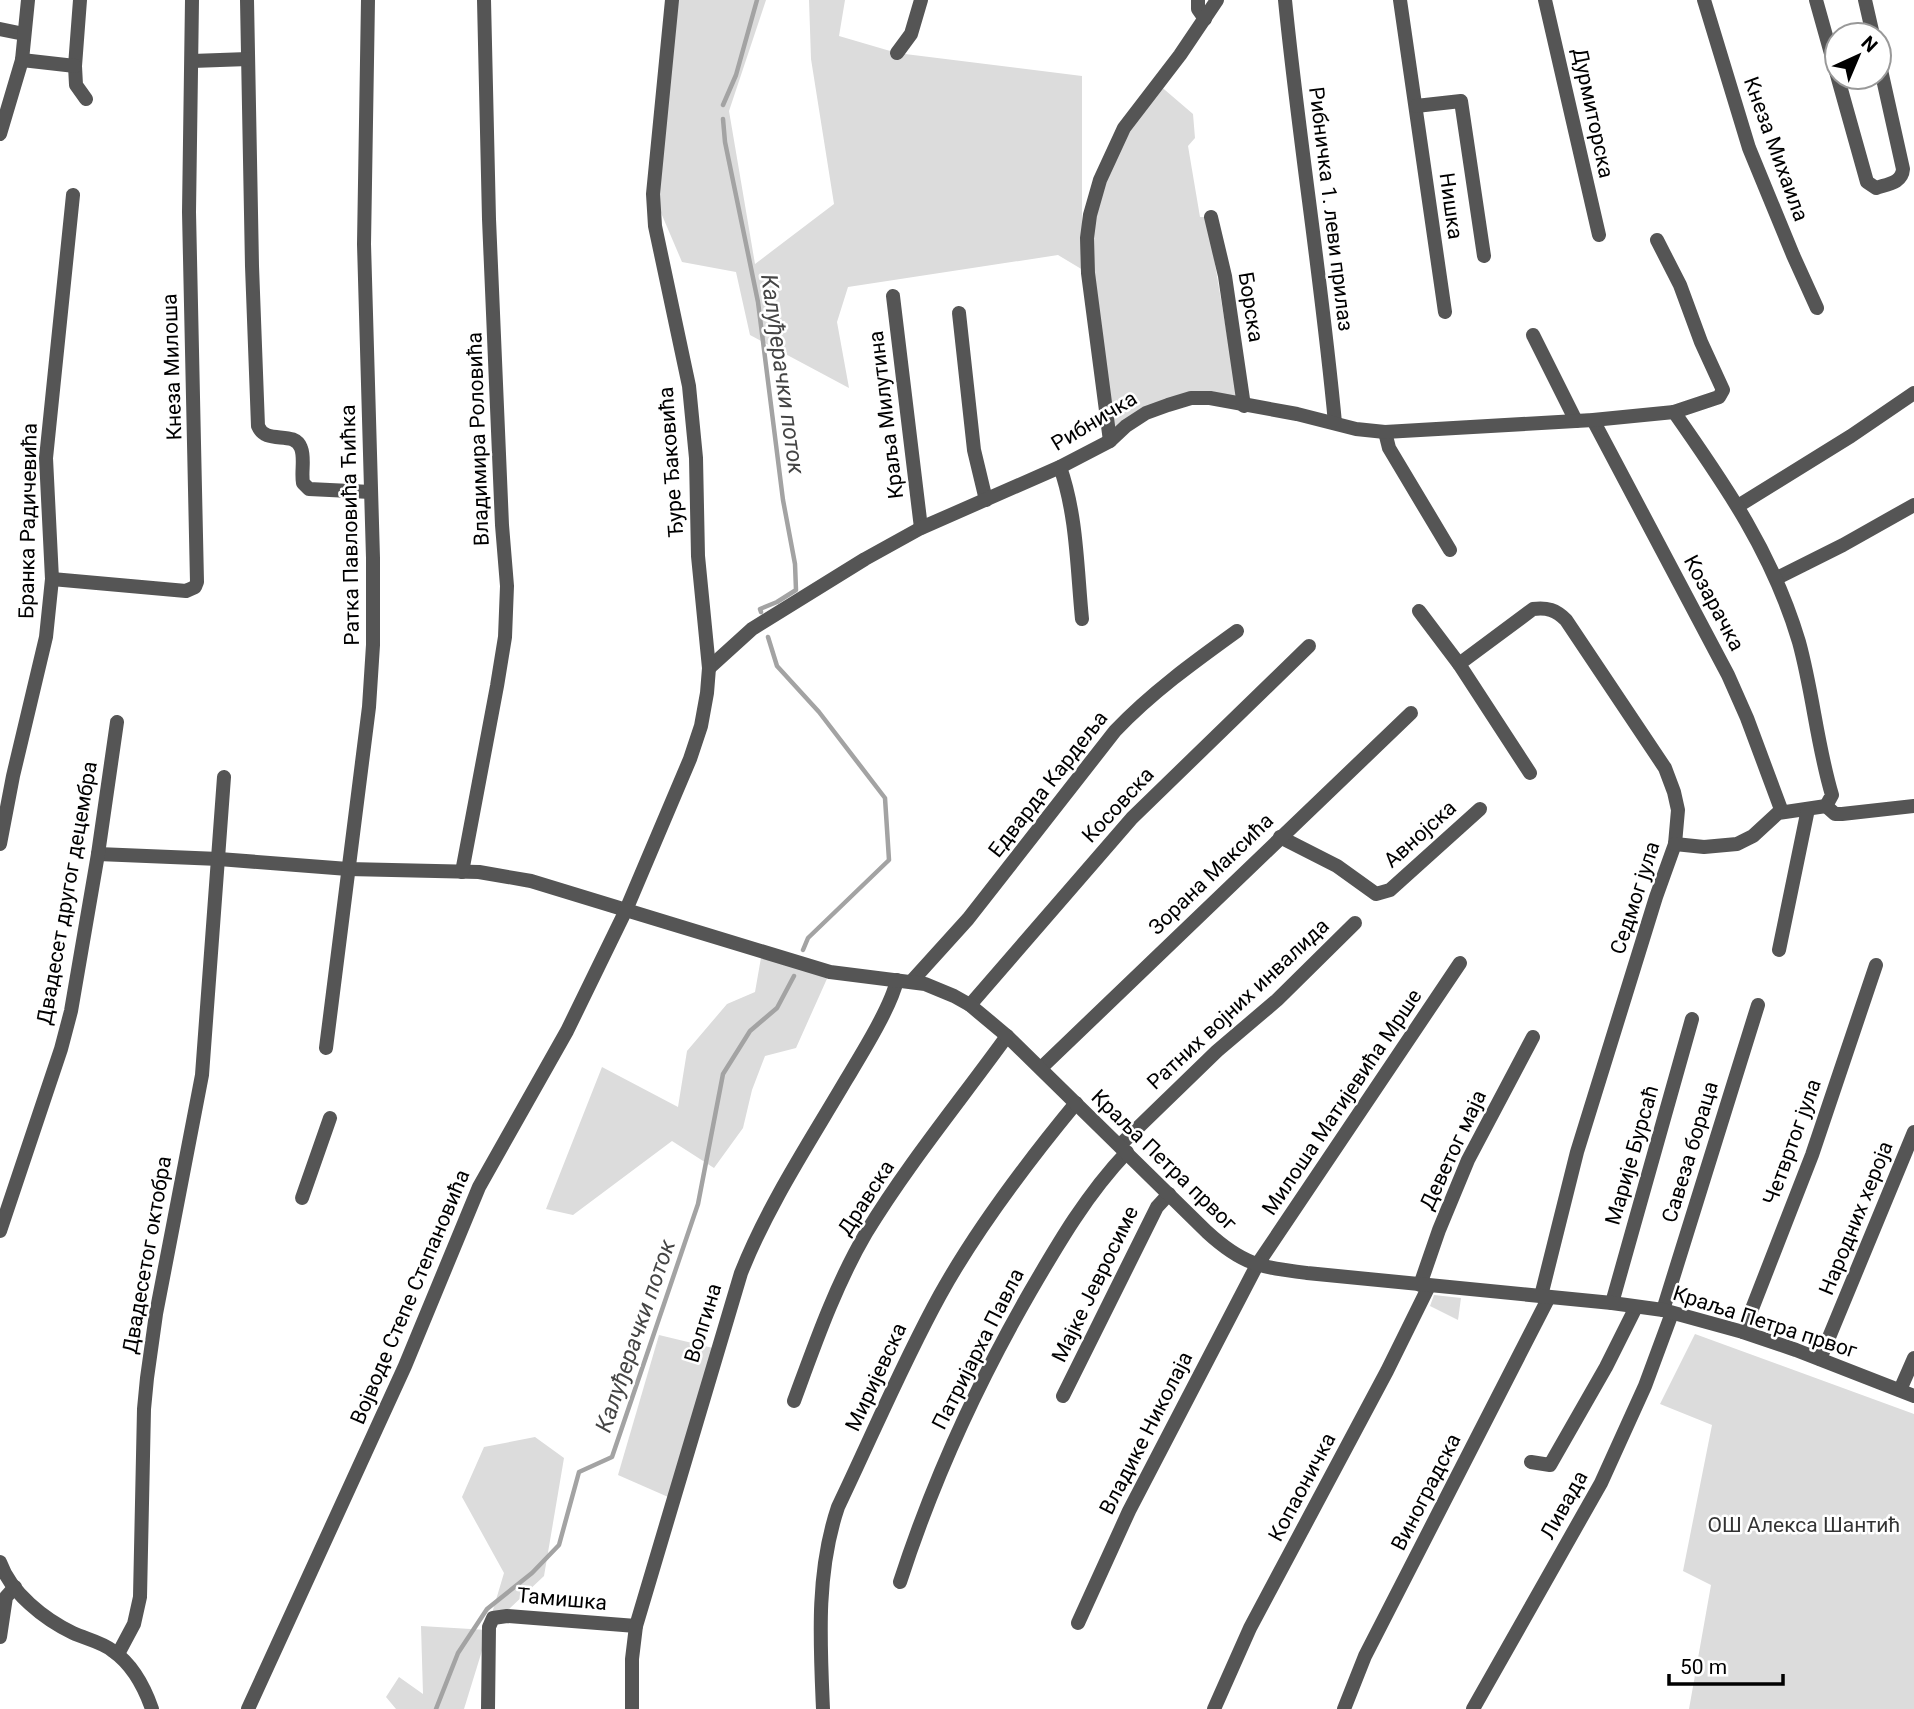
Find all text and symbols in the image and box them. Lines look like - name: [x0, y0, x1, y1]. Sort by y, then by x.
- north arrow: [1823, 21, 1893, 91]
- text: N: [1857, 31, 1882, 57]
- street label: Дурмиторска: [1567, 46, 1619, 180]
- street label: Кнеза Михаила: [1739, 74, 1813, 224]
- street label: Рибничка 1. леви прилаз: [1304, 86, 1358, 332]
- street label: Нишка: [1434, 171, 1468, 241]
- street label: Борска: [1234, 270, 1268, 344]
- water label: Калуђерачки поток: [755, 272, 810, 477]
- street label: Кнеза Милоша: [157, 293, 187, 441]
- street label: Краља Милутина: [864, 330, 908, 500]
- street label: Владимира Роловића: [462, 332, 494, 546]
- street label: Ђуре Ђаковића: [654, 386, 688, 538]
- street label: Рибничка: [1047, 386, 1141, 456]
- street label: Ратка Павловића Ћићка: [336, 404, 364, 646]
- street label: Бранка Радичевића: [14, 423, 42, 619]
- street label: Козарачка: [1679, 551, 1749, 655]
- street label: Едварда Кардеља: [984, 706, 1112, 862]
- street label: Двадесет другог децембра: [32, 759, 102, 1027]
- street label: Косовска: [1077, 762, 1159, 848]
- street label: Авнојска: [1379, 795, 1461, 873]
- street label: Зорана Максића: [1144, 808, 1278, 940]
- street label: Седмог јула: [1605, 839, 1665, 957]
- street label: Ратних војних инвалида: [1142, 914, 1334, 1094]
- street label: Милоша Матијевића Мрше: [1257, 985, 1427, 1219]
- street label: Четвртог јула: [1758, 1076, 1826, 1208]
- street label: Савеза бораца: [1657, 1079, 1723, 1225]
- street label: Марије Бурсаћ: [1601, 1082, 1663, 1228]
- street label: Краља Петра првог: [1087, 1085, 1242, 1235]
- street label: Деветог маја: [1415, 1086, 1491, 1214]
- street label: Народних хероја: [1814, 1138, 1898, 1298]
- street label: Двадесетог октобра: [118, 1154, 176, 1356]
- street label: Дравска: [833, 1156, 899, 1240]
- street label: Војводе Степе Степановића: [345, 1166, 475, 1428]
- street label: Мајке Јевросиме: [1047, 1202, 1143, 1366]
- water label: Калуђерачки поток: [590, 1235, 681, 1436]
- street label: Патријарха Павла: [927, 1265, 1029, 1433]
- street label: Волгина: [680, 1281, 726, 1365]
- street label: Краља Петра првог: [1670, 1281, 1860, 1363]
- street label: Миријевска: [841, 1319, 911, 1435]
- street label: Владике Николаја: [1095, 1348, 1197, 1518]
- street label: Копаоничка: [1263, 1429, 1341, 1545]
- street label: Виноградска: [1386, 1430, 1466, 1554]
- street label: Ливада: [1535, 1467, 1593, 1543]
- park label: ОШ Алекса Шантић: [1708, 1513, 1900, 1537]
- street label: Тамишка: [516, 1583, 608, 1615]
- scale bar: [1669, 1642, 1783, 1686]
- text: 50 m: [1680, 1655, 1727, 1679]

